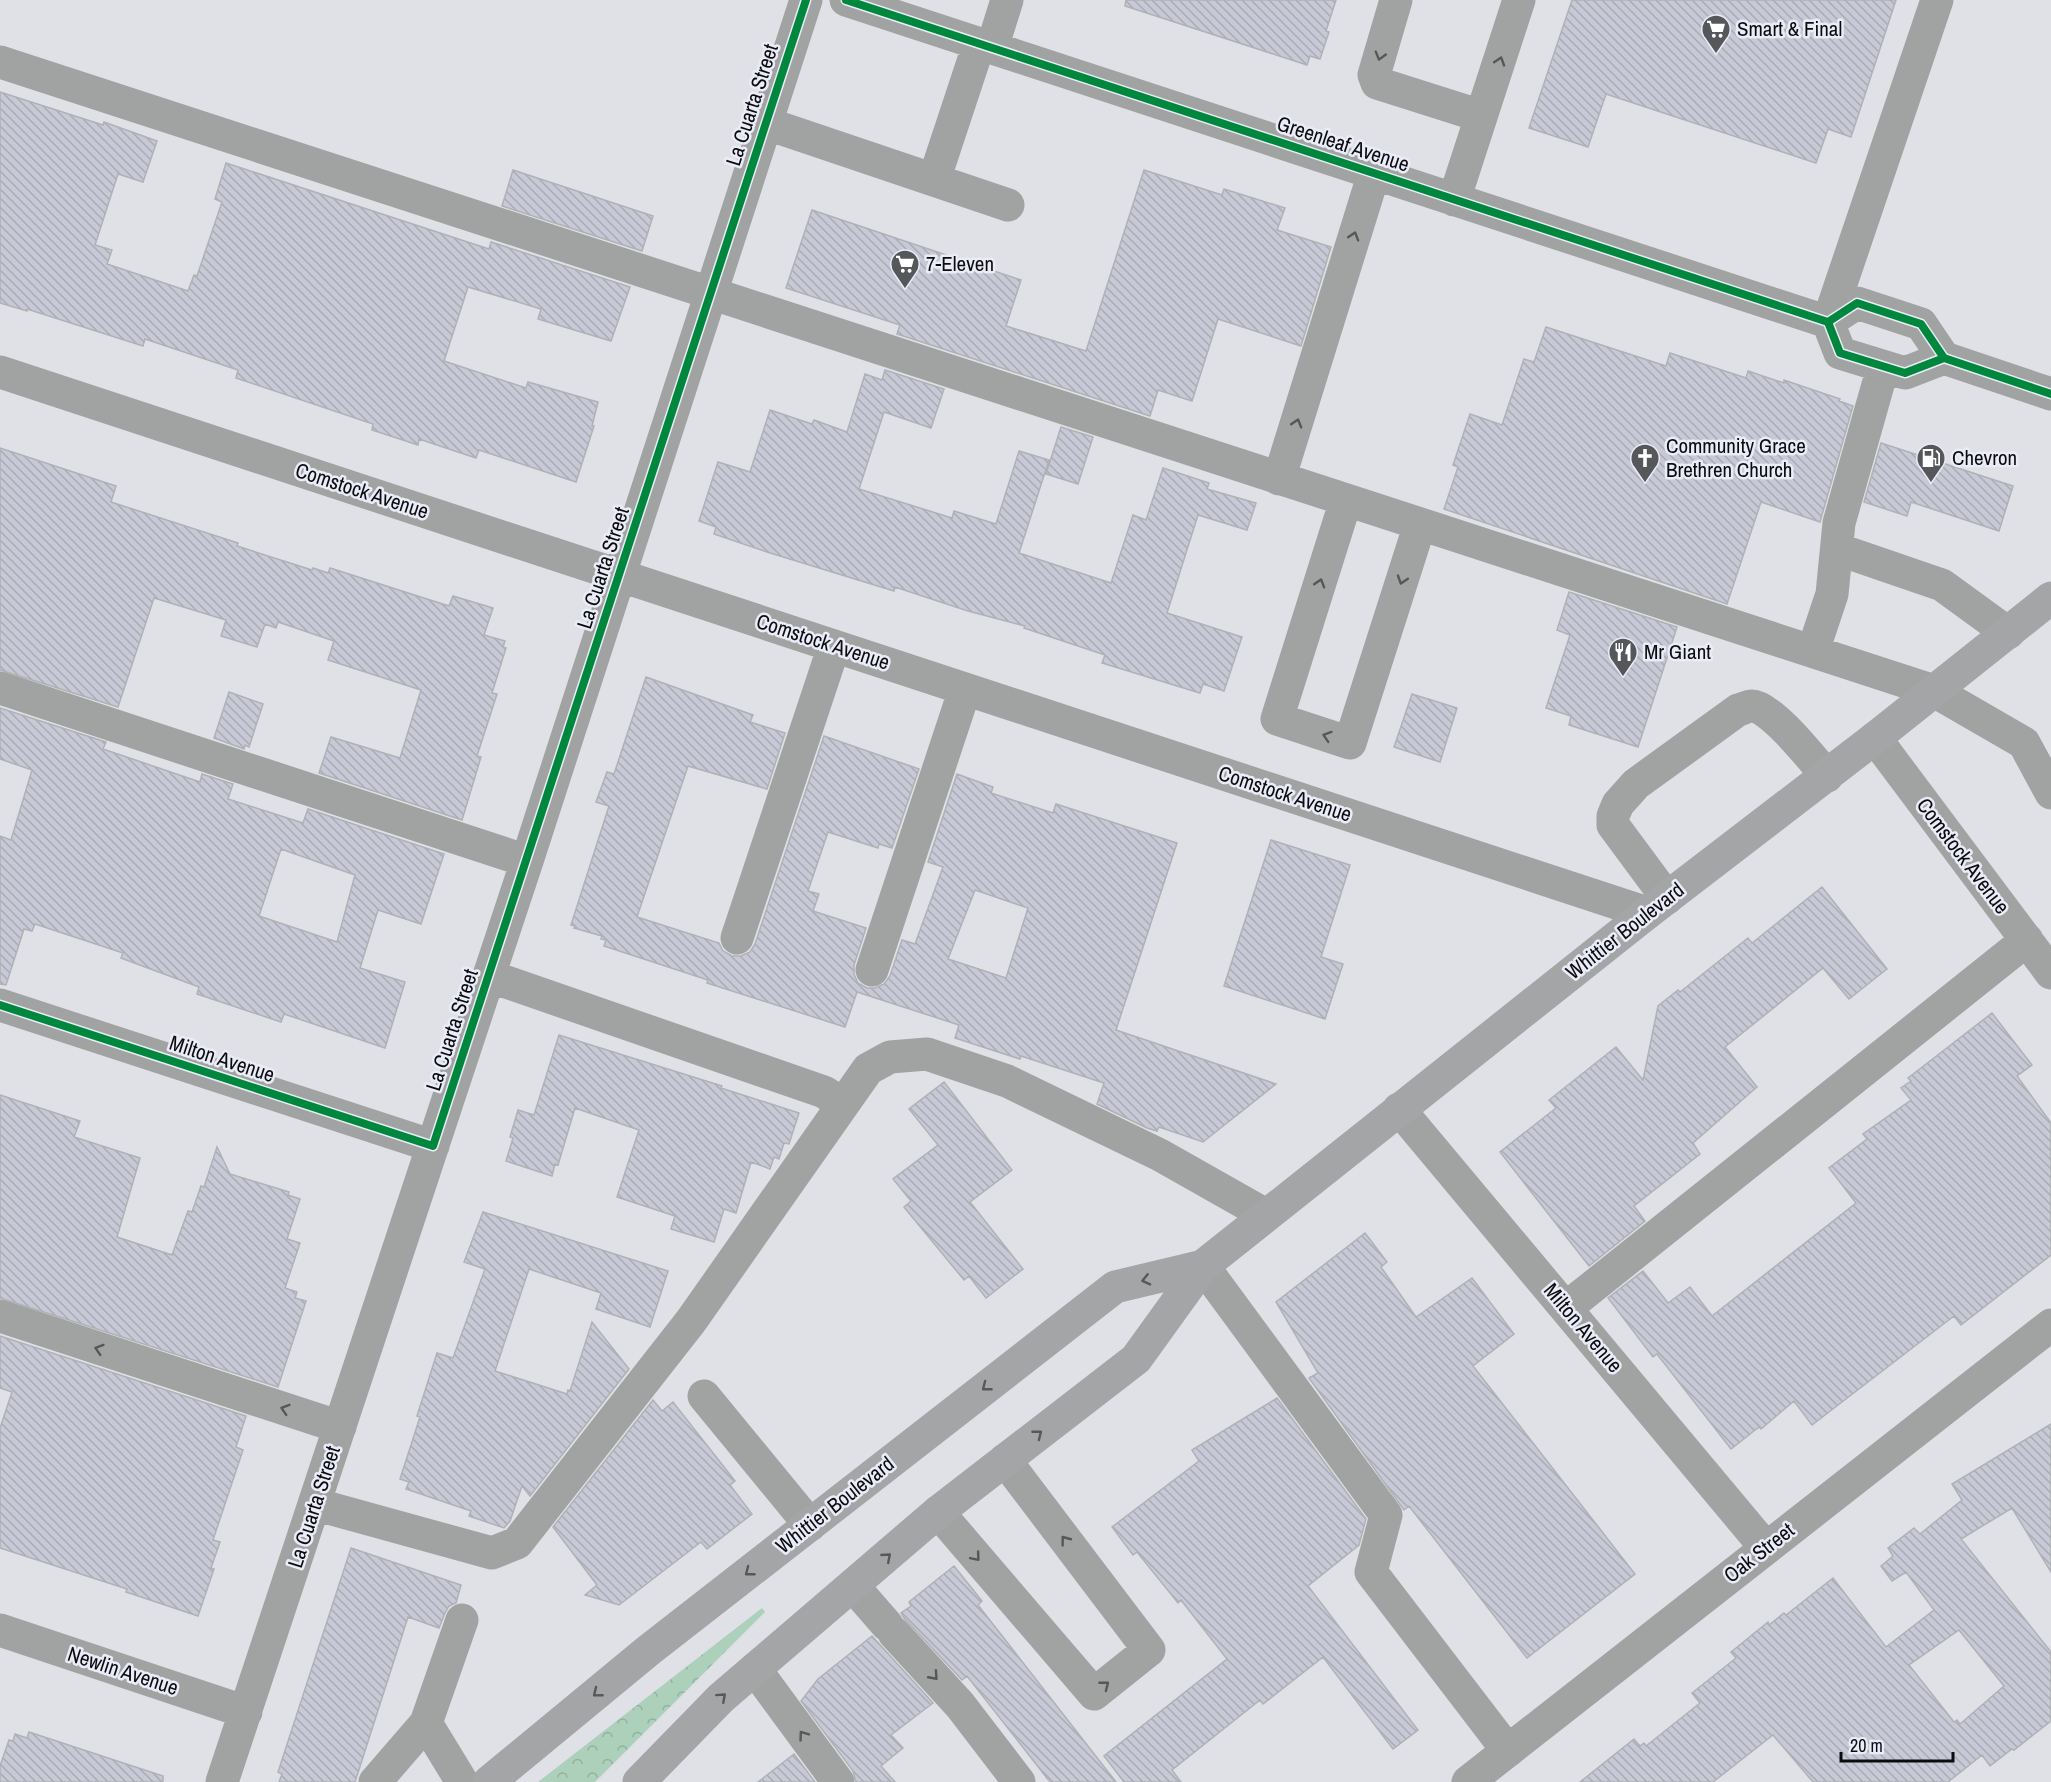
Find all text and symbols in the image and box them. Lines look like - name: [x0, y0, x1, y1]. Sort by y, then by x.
- supermarket icon: Smart & Final: [1700, 13, 1732, 55]
- place label: Smart & Final: [1737, 14, 1842, 43]
- street label: La Cuarta Street: [718, 40, 785, 169]
- one-way arrow: [1375, 50, 1387, 61]
- one-way arrow: [1492, 56, 1505, 67]
- street label: Greenleaf Avenue: [1273, 108, 1413, 179]
- one-way arrow: [1347, 231, 1359, 242]
- supermarket icon: 7-Eleven: [889, 248, 921, 290]
- place label: 7-Eleven: [926, 249, 994, 278]
- one-way arrow: [1290, 418, 1302, 429]
- place label: Community Grace Brethren Church: [1666, 431, 1806, 484]
- church icon: Community Grace Brethren Church: [1629, 442, 1661, 484]
- fuel station icon: Chevron: [1915, 442, 1947, 484]
- place label: Chevron: [1952, 443, 2017, 472]
- street label: Comstock Avenue: [292, 455, 432, 526]
- street label: La Cuarta Street: [569, 503, 636, 632]
- one-way arrow: [1397, 574, 1409, 585]
- one-way arrow: [1312, 578, 1325, 589]
- street label: Comstock Avenue: [753, 606, 893, 677]
- restaurant icon: Mr Giant: [1607, 636, 1639, 678]
- place label: Mr Giant: [1644, 637, 1711, 666]
- one-way arrow: [1322, 730, 1333, 743]
- street label: Comstock Avenue: [1215, 758, 1355, 829]
- street label: Comstock Avenue: [1910, 792, 2017, 920]
- street label: Whittier Boulevard: [1560, 875, 1690, 986]
- street label: La Cuarta Street: [418, 965, 485, 1094]
- street label: Milton Avenue: [166, 1028, 278, 1089]
- one-way arrow: [1141, 1272, 1151, 1285]
- street label: Milton Avenue: [1537, 1277, 1629, 1379]
- one-way arrow: [94, 1343, 105, 1356]
- one-way arrow: [982, 1380, 993, 1391]
- one-way arrow: [280, 1404, 291, 1416]
- one-way arrow: [1032, 1431, 1043, 1442]
- street label: La Cuarta Street: [280, 1442, 347, 1571]
- street label: Whittier Boulevard: [770, 1449, 900, 1560]
- street label: Oak Street: [1717, 1516, 1800, 1589]
- one-way arrow: [1061, 1536, 1072, 1547]
- one-way arrow: [969, 1550, 980, 1561]
- one-way arrow: [880, 1553, 891, 1564]
- one-way arrow: [745, 1564, 756, 1575]
- street label: Newlin Avenue: [64, 1639, 182, 1702]
- one-way arrow: [927, 1669, 938, 1680]
- one-way arrow: [1098, 1682, 1109, 1693]
- one-way arrow: [593, 1686, 604, 1697]
- one-way arrow: [716, 1693, 726, 1704]
- scale bar: [1841, 1725, 1954, 1763]
- one-way arrow: [799, 1730, 810, 1741]
- text: 20 m: [1850, 1733, 1883, 1758]

